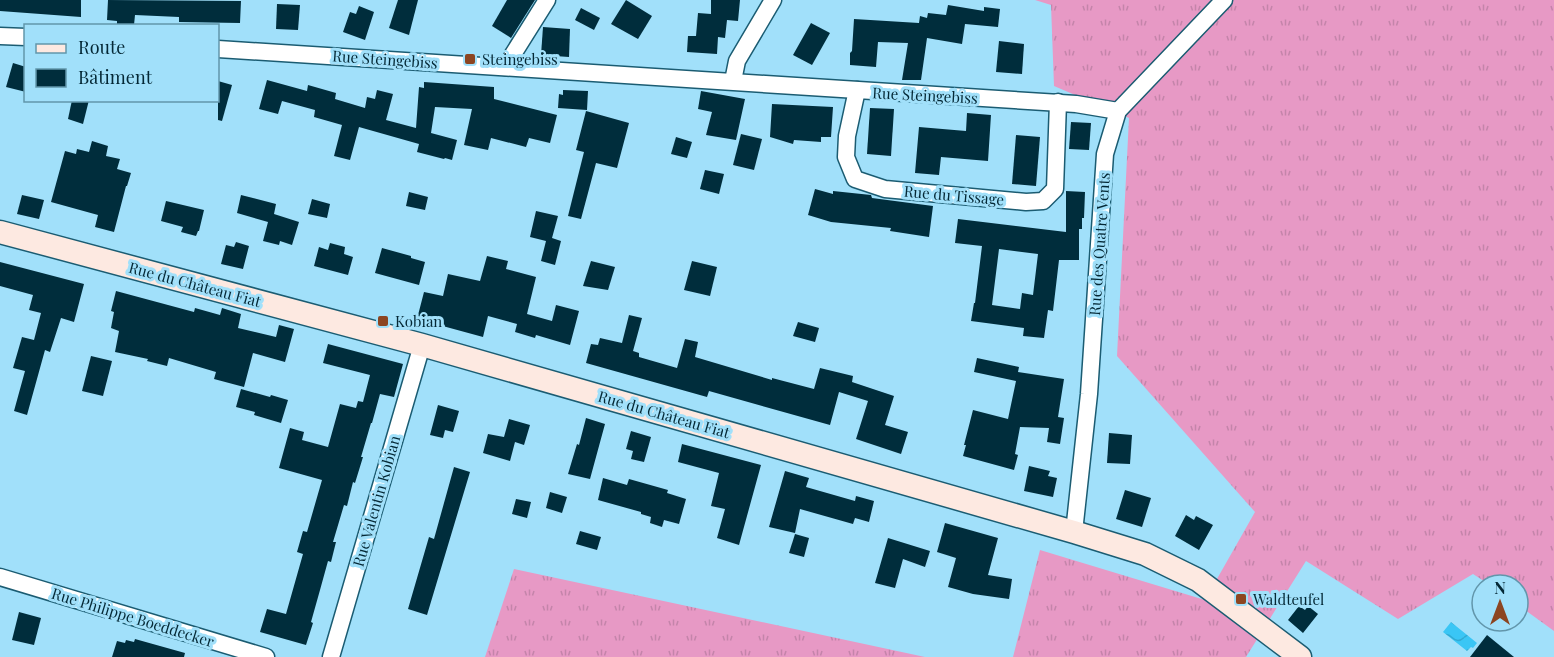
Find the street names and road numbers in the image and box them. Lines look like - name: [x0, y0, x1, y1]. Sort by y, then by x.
- street label: Rue Steingebiss: [332, 45, 438, 73]
- street label: Rue Steingebiss: [872, 82, 978, 108]
- street label: Rue des Quatre Vents: [1084, 172, 1114, 316]
- street label: Rue du Tissage: [903, 181, 1005, 209]
- street label: Rue du Château Fiat: [127, 257, 264, 311]
- street label: Rue du Château Fiat: [596, 386, 733, 443]
- street label: Rue Valentin Kobian: [348, 433, 404, 569]
- street label: Rue Philippe Boeddecker: [49, 583, 217, 651]

